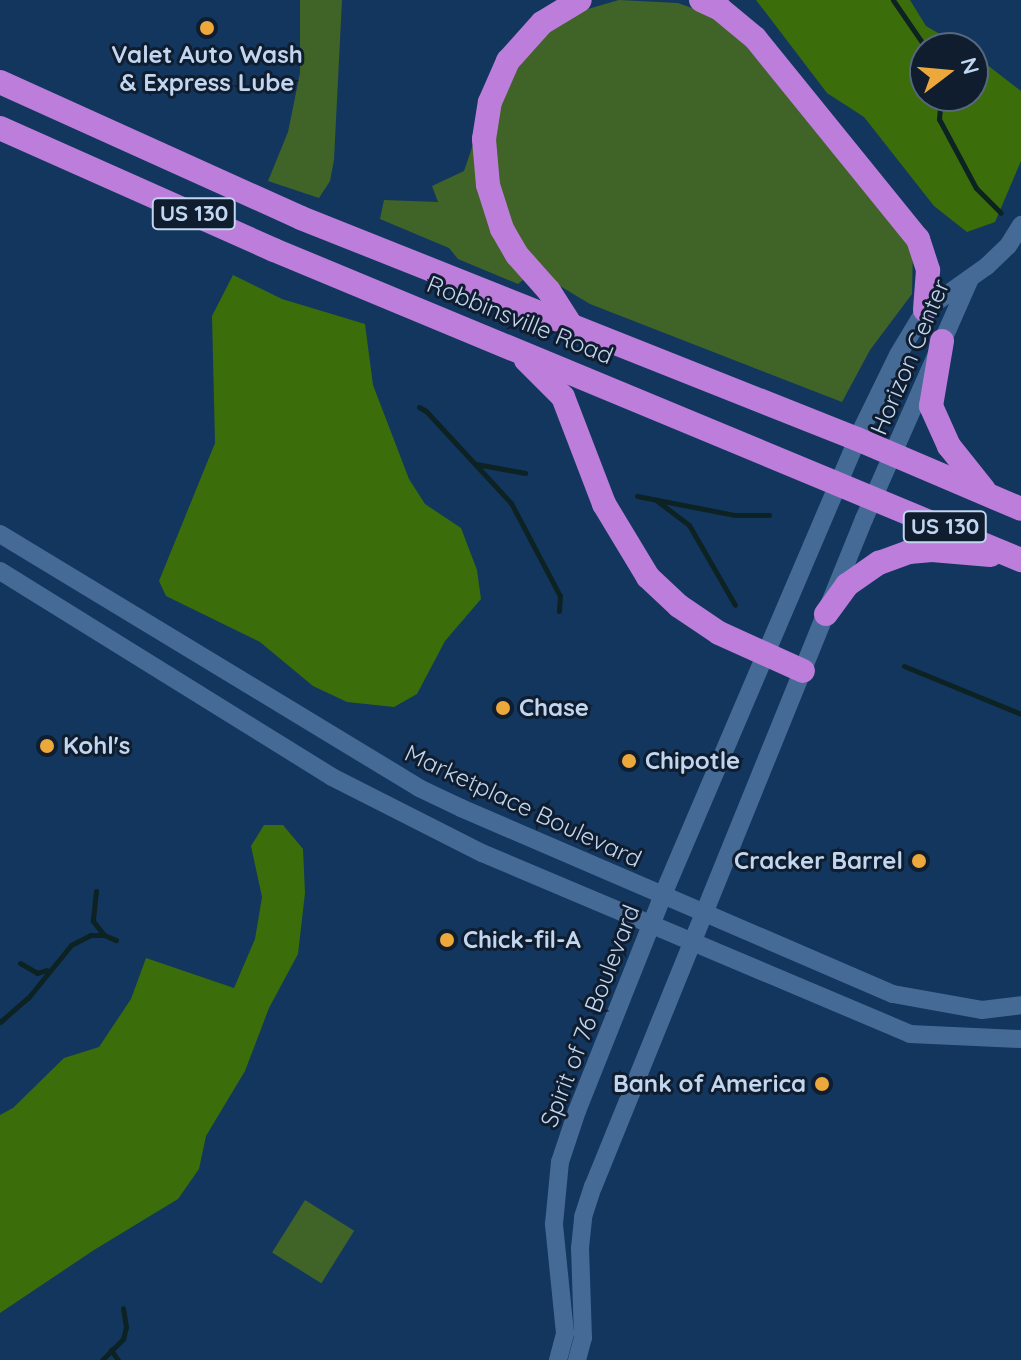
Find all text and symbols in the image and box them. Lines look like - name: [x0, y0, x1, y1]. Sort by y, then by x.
- marker: Valet Auto Wash & Express Lube: [198, 19, 216, 37]
- north arrow: [909, 32, 989, 112]
- place label: Valet Auto Wash & Express Lube: [111, 41, 303, 97]
- text: N: [954, 54, 986, 78]
- road number: US 130: [150, 196, 238, 232]
- street label: Robbinsville Road: [423, 270, 617, 370]
- street label: Horizon Center: [864, 275, 956, 439]
- road number: US 130: [901, 509, 989, 545]
- place label: Chase: [519, 694, 589, 722]
- marker: Chase: [494, 699, 512, 717]
- place label: Kohl's: [63, 732, 130, 760]
- marker: Kohl's: [38, 737, 56, 755]
- street label: Marketplace Boulevard: [400, 738, 646, 874]
- place label: Chipotle: [645, 747, 740, 775]
- marker: Chipotle: [620, 752, 638, 770]
- place label: Cracker Barrel: [734, 847, 903, 875]
- marker: Cracker Barrel: [910, 852, 928, 870]
- street label: Spirit of 76 Boulevard: [534, 901, 646, 1131]
- place label: Chick-fil-A: [463, 926, 581, 954]
- marker: Chick-fil-A: [438, 931, 456, 949]
- place label: Bank of America: [613, 1070, 806, 1098]
- marker: Bank of America: [813, 1075, 831, 1093]

